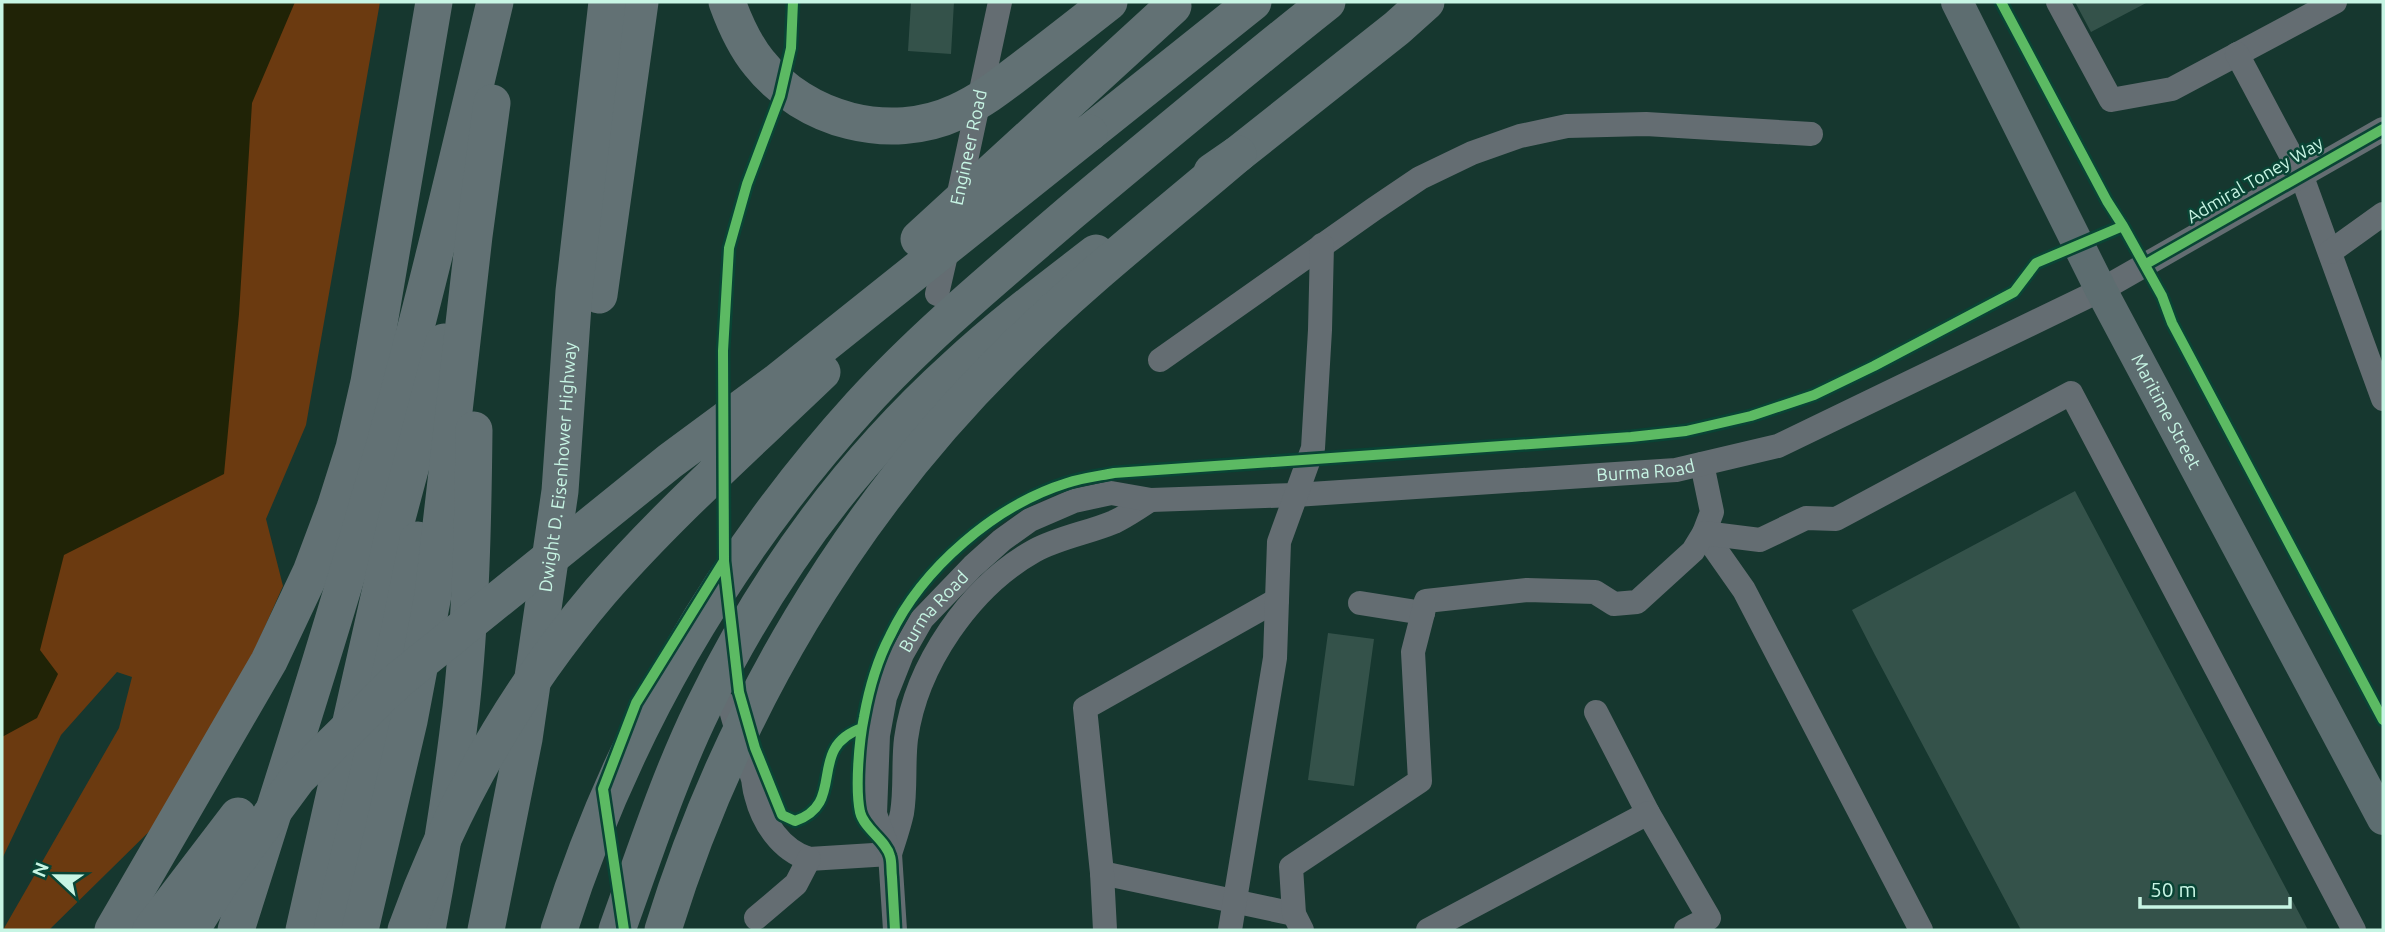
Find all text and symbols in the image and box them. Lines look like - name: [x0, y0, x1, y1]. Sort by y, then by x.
- street label: Engineer Road: [946, 87, 990, 207]
- street label: Admiral Toney Way: [2183, 132, 2326, 226]
- street label: Dwight D. Eisenhower Highway: [534, 341, 579, 593]
- street label: Maritime Street: [2128, 350, 2206, 472]
- street label: Burma Road: [1596, 455, 1697, 484]
- street label: Burma Road: [894, 566, 972, 655]
- north arrow: [21, 841, 91, 911]
- text: N: [27, 859, 53, 880]
- scale bar: [2140, 866, 2290, 910]
- text: 50 m: [2150, 877, 2197, 901]

